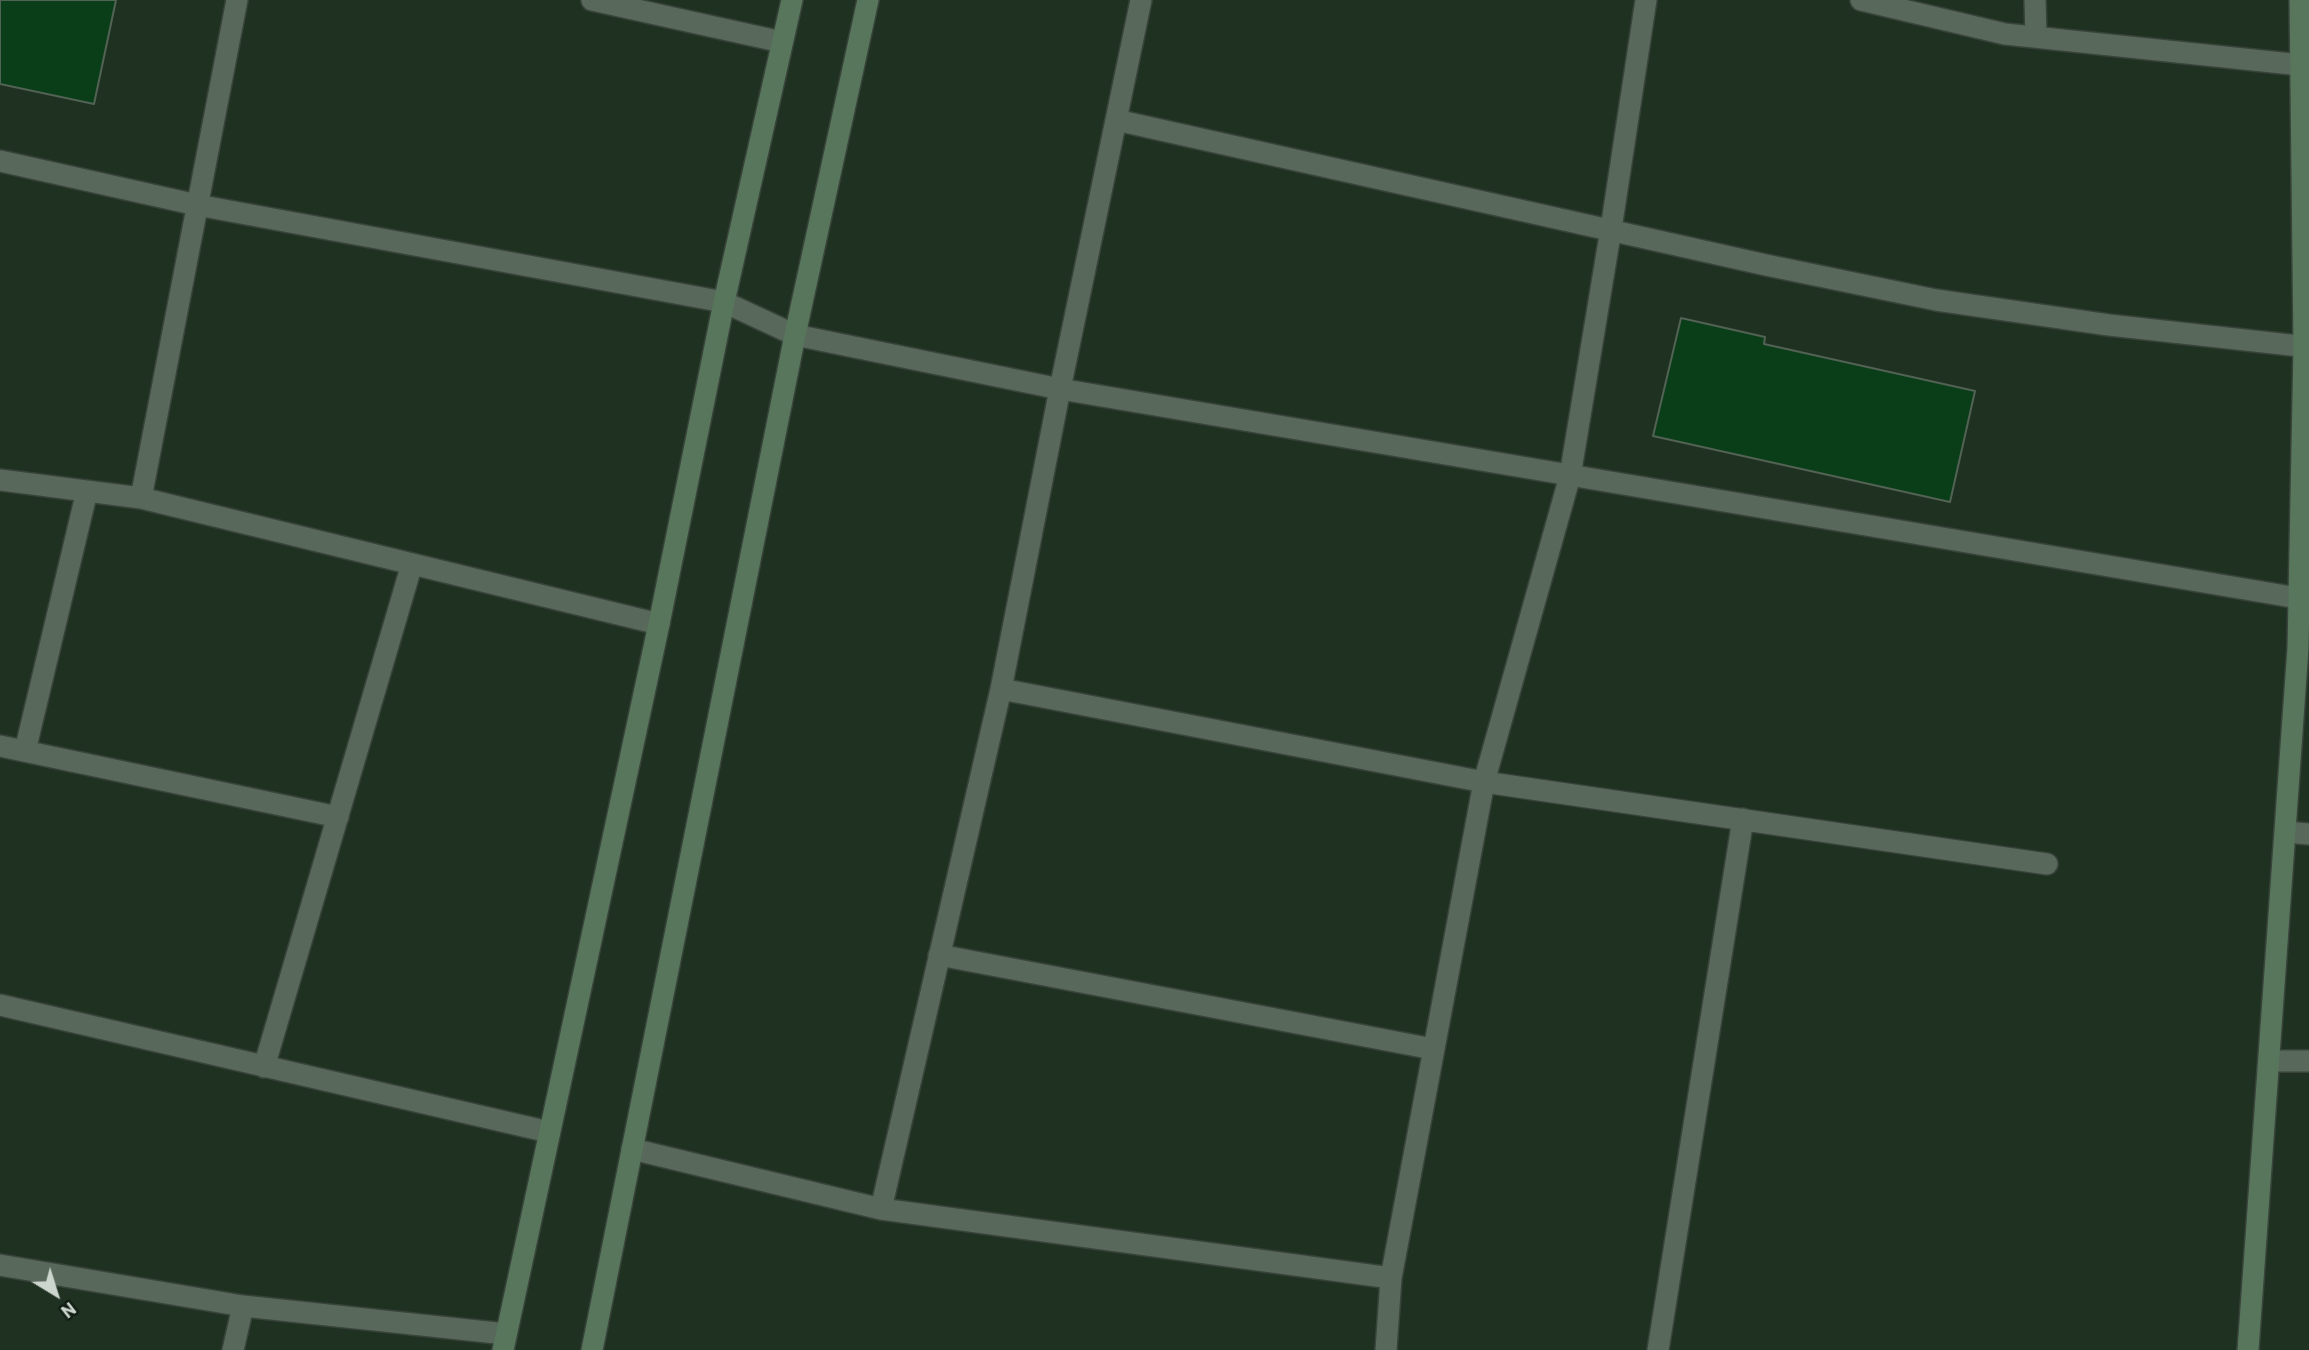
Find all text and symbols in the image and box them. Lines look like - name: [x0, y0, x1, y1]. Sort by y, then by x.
- north arrow: [21, 1259, 91, 1329]
- text: N: [57, 1298, 81, 1324]

